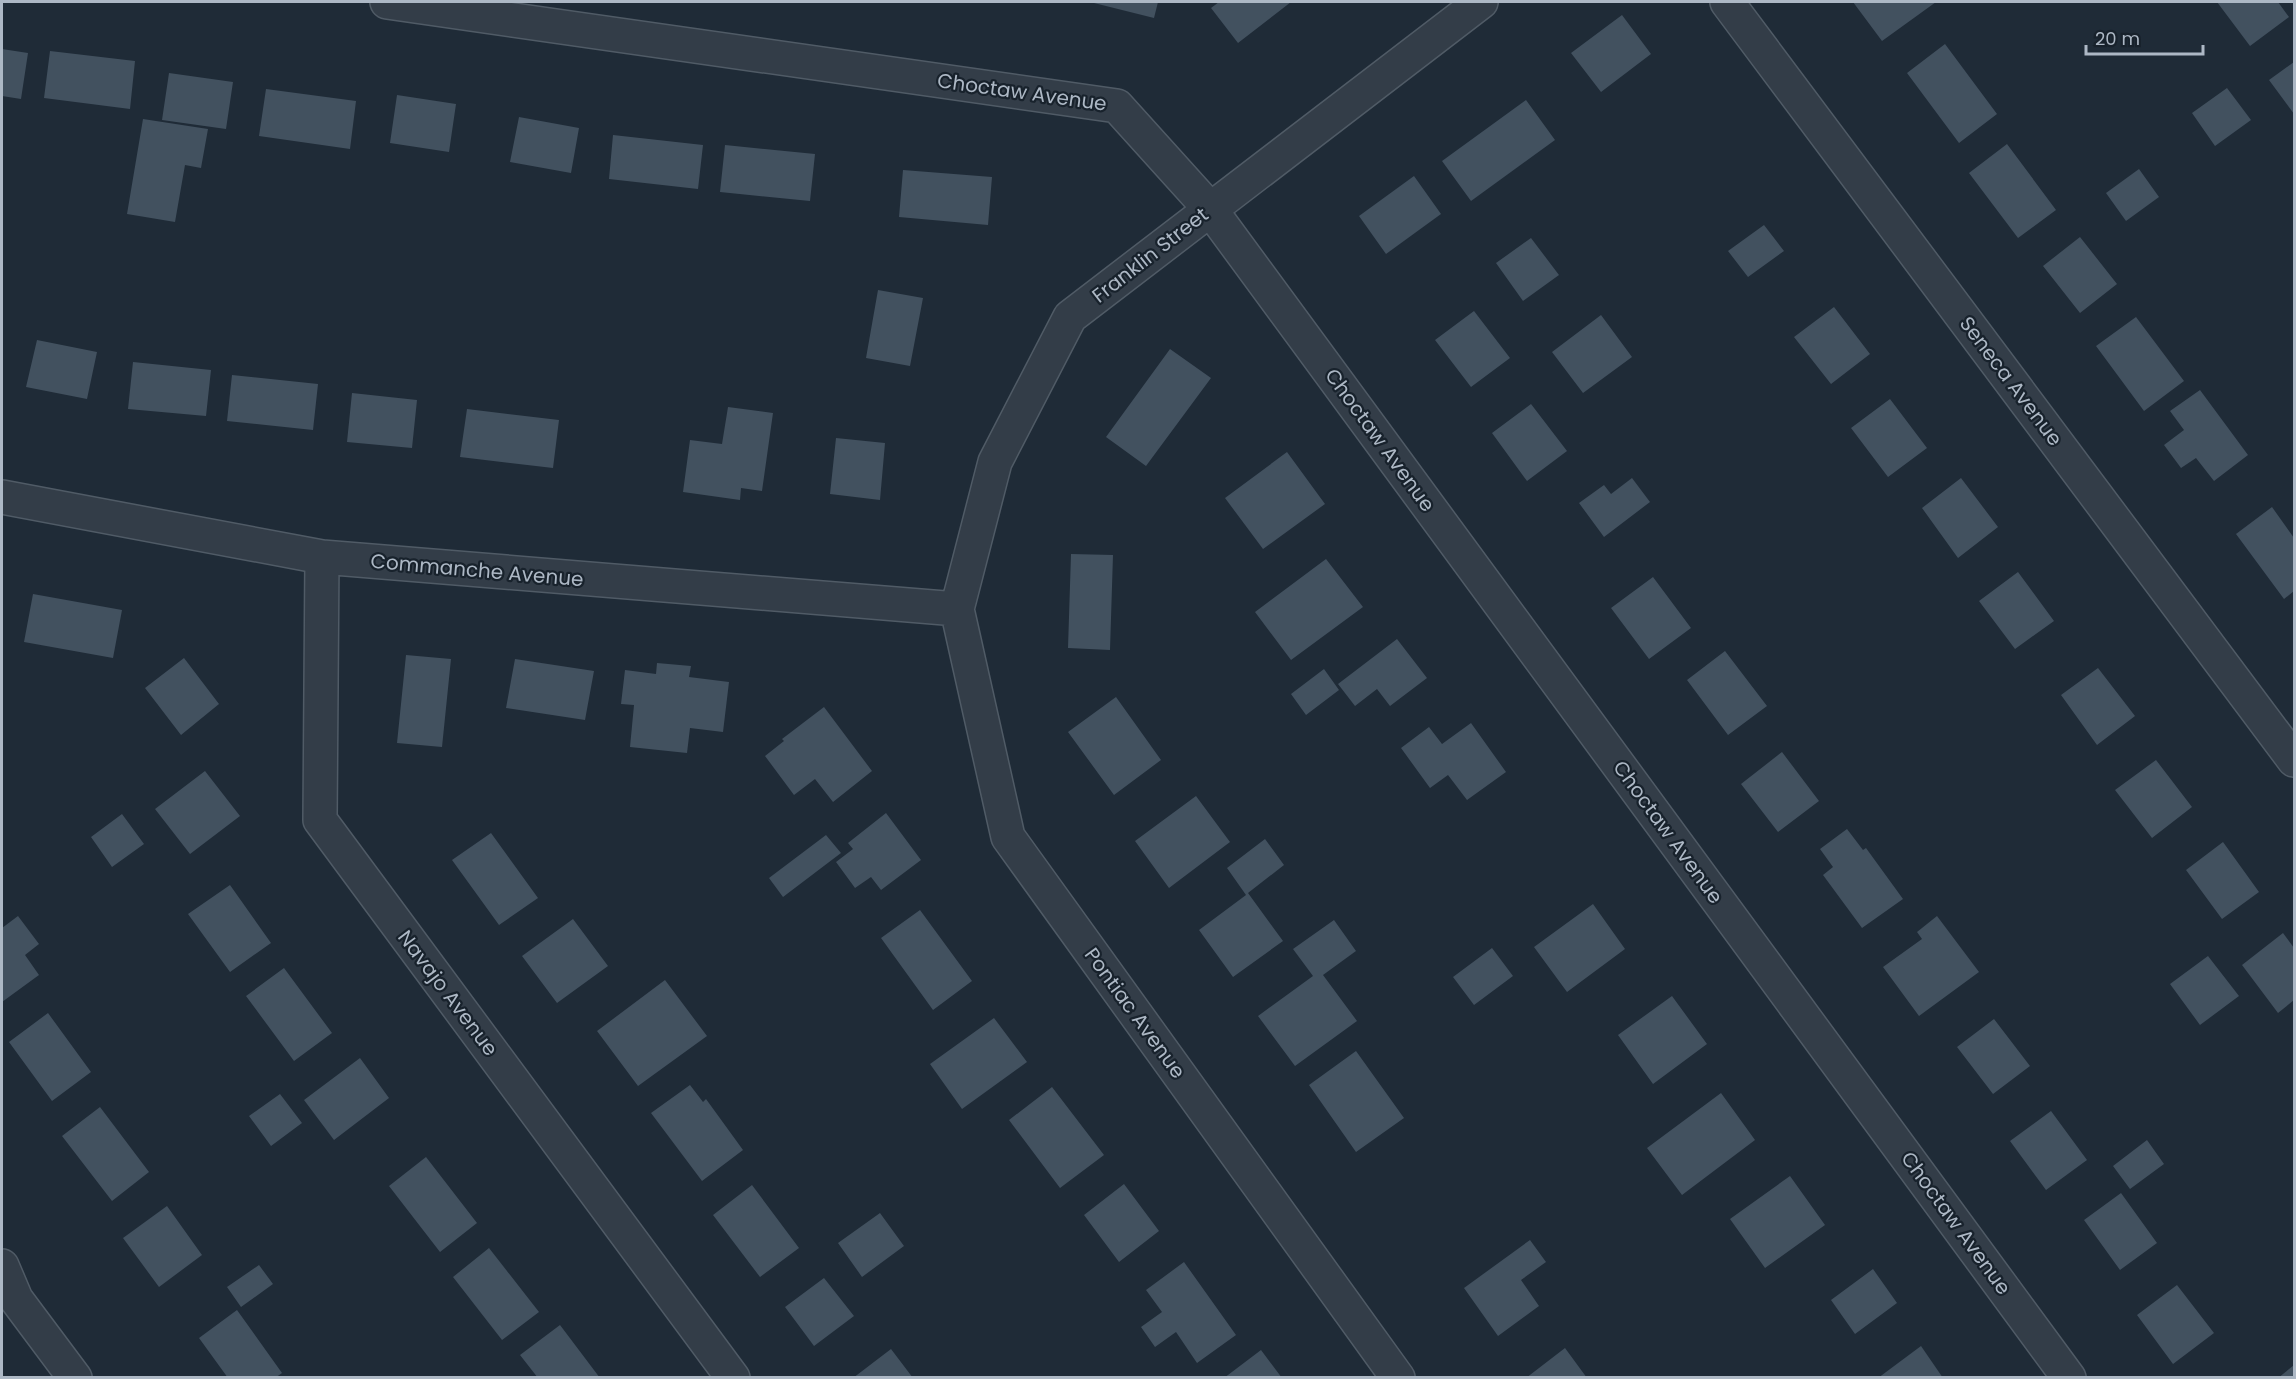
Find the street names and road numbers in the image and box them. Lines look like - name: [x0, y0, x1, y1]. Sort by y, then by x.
- street label: Choctaw Avenue: [935, 66, 1109, 118]
- street label: Franklin Street: [1086, 201, 1214, 309]
- street label: Seneca Avenue: [1953, 310, 2069, 452]
- street label: Choctaw Avenue: [1318, 363, 1442, 517]
- street label: Commanche Avenue: [369, 547, 585, 593]
- street label: Choctaw Avenue: [1606, 755, 1730, 909]
- street label: Navajo Avenue: [392, 924, 504, 1062]
- street label: Pontiac Avenue: [1078, 942, 1192, 1084]
- street label: Choctaw Avenue: [1894, 1146, 2018, 1300]

